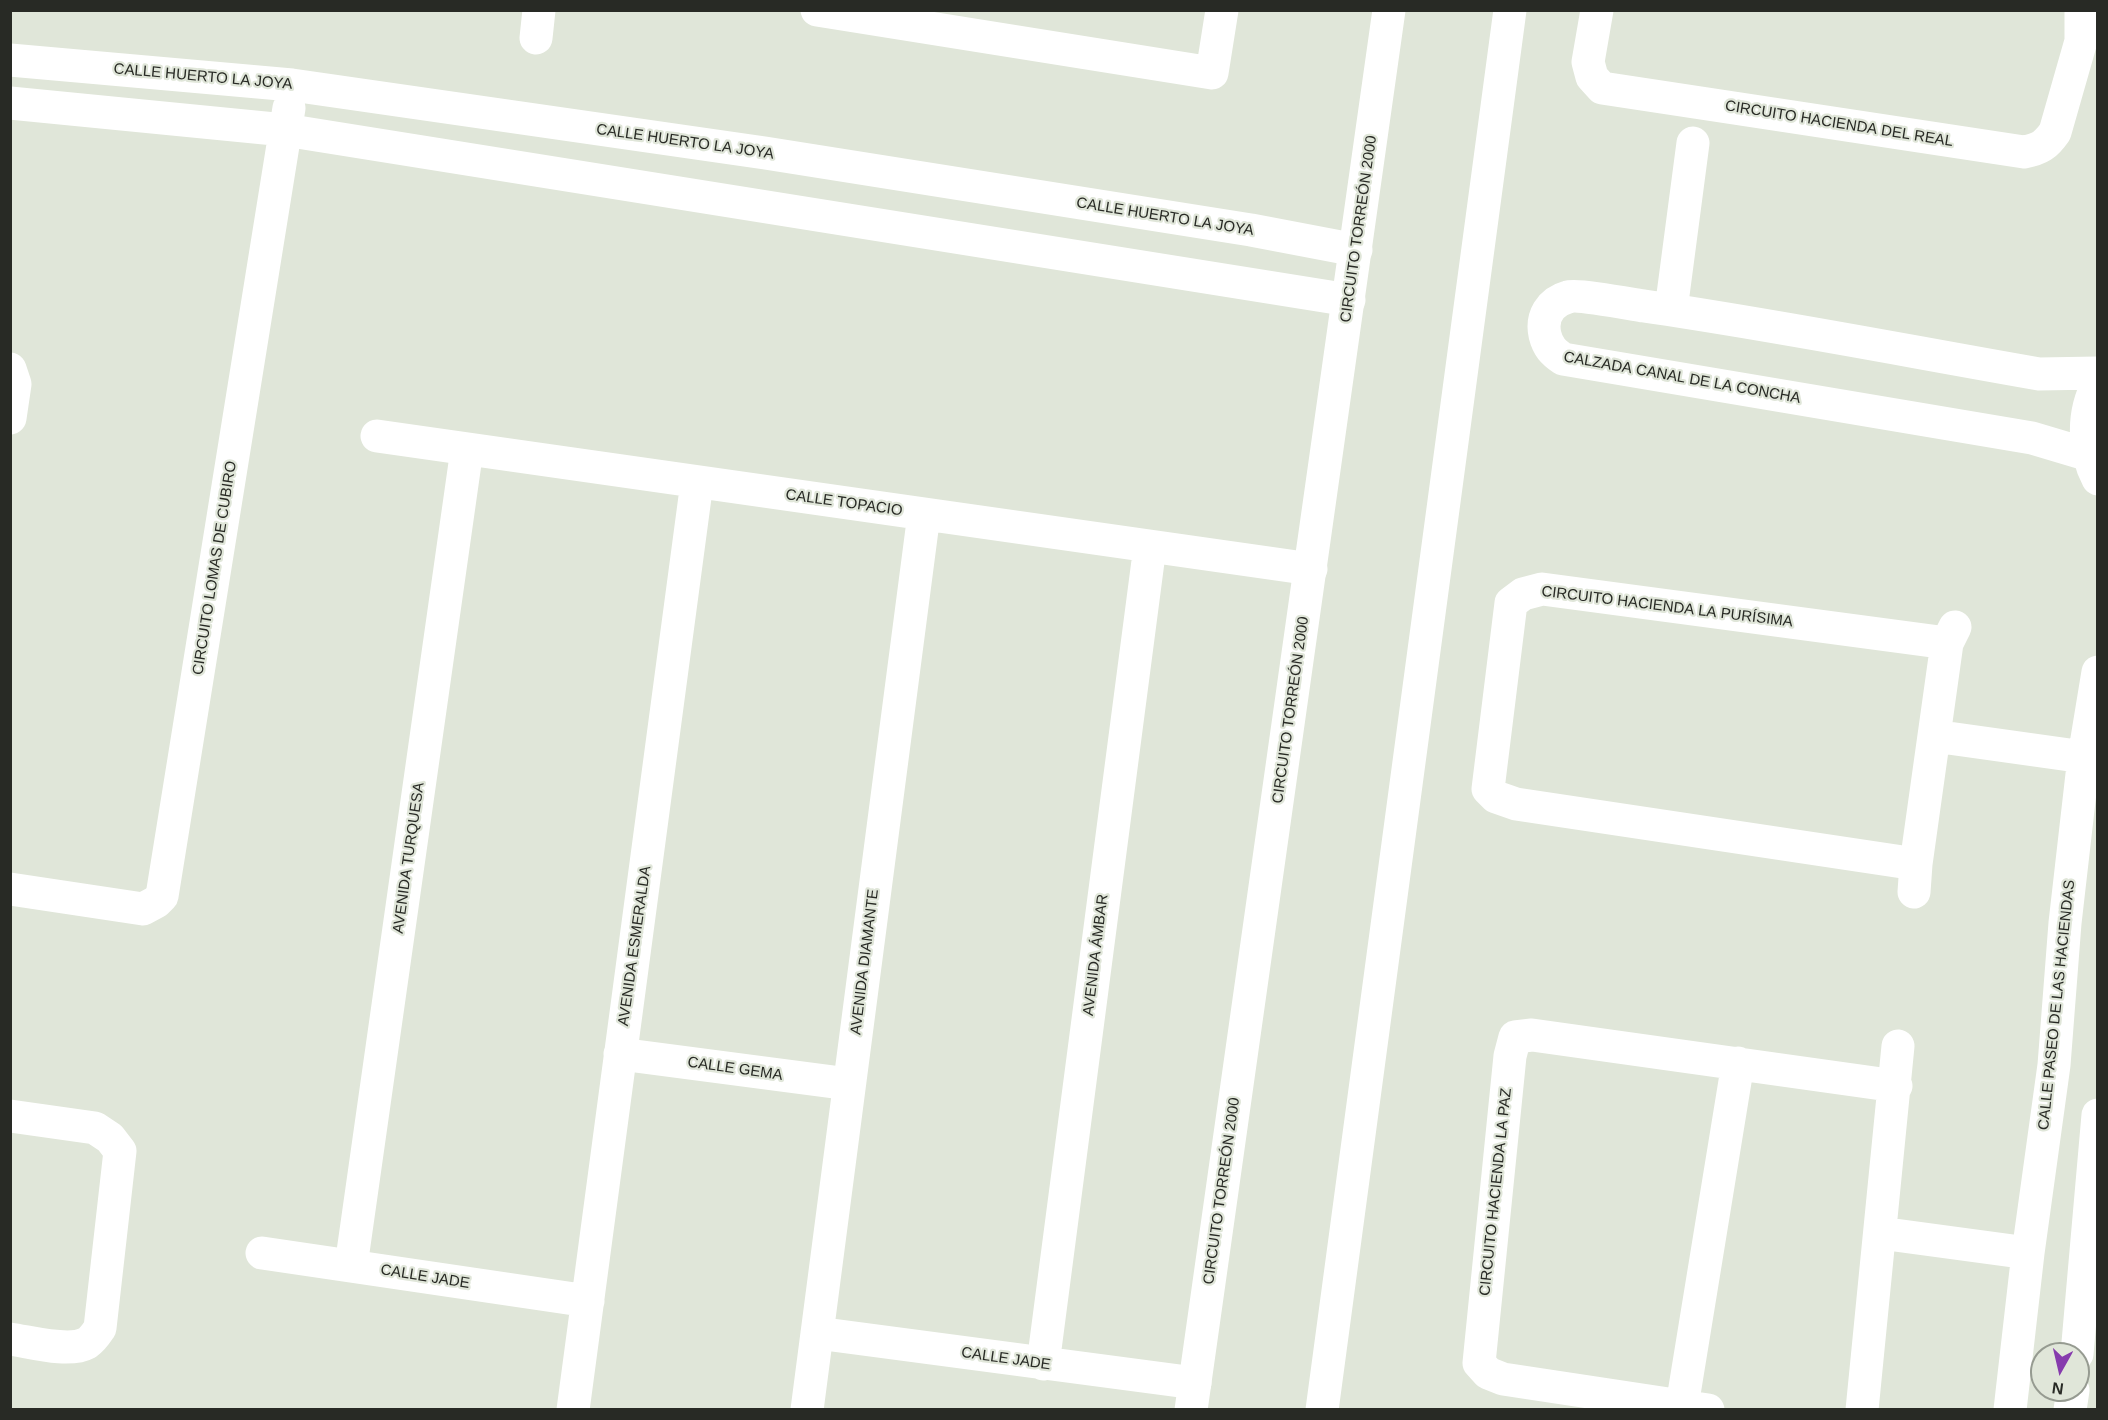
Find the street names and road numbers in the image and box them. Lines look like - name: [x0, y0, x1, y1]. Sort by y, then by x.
- street label: CALLE HUERTO LA JOYA: [113, 60, 293, 94]
- street label: CIRCUITO HACIENDA DEL REAL: [1724, 97, 1954, 151]
- street label: CALLE HUERTO LA JOYA: [595, 121, 775, 163]
- street label: CIRCUITO TORREÓN 2000: [1337, 134, 1381, 324]
- street label: CALLE HUERTO LA JOYA: [1075, 194, 1255, 240]
- street label: CALZADA CANAL DE LA CONCHA: [1562, 348, 1802, 408]
- street label: CIRCUITO LOMAS DE CUBIRO: [189, 460, 241, 676]
- street label: CALLE TOPACIO: [784, 486, 904, 520]
- street label: CIRCUITO HACIENDA LA PURÍSIMA: [1540, 583, 1794, 631]
- street label: CIRCUITO TORREÓN 2000: [1269, 615, 1313, 805]
- street label: AVENIDA TURQUESA: [389, 781, 429, 935]
- street label: AVENIDA ESMERALDA: [615, 865, 655, 1027]
- street label: CALLE PASEO DE LAS HACIENDAS: [2035, 879, 2079, 1131]
- street label: AVENIDA DIAMANTE: [847, 888, 883, 1036]
- street label: AVENIDA ÁMBAR: [1080, 893, 1112, 1017]
- street label: CALLE GEMA: [686, 1053, 784, 1085]
- street label: CIRCUITO HACIENDA LA PAZ: [1476, 1087, 1516, 1297]
- street label: CIRCUITO TORREÓN 2000: [1200, 1096, 1244, 1286]
- street label: CALLE JADE: [379, 1261, 471, 1293]
- street label: CALLE JADE: [960, 1344, 1052, 1374]

